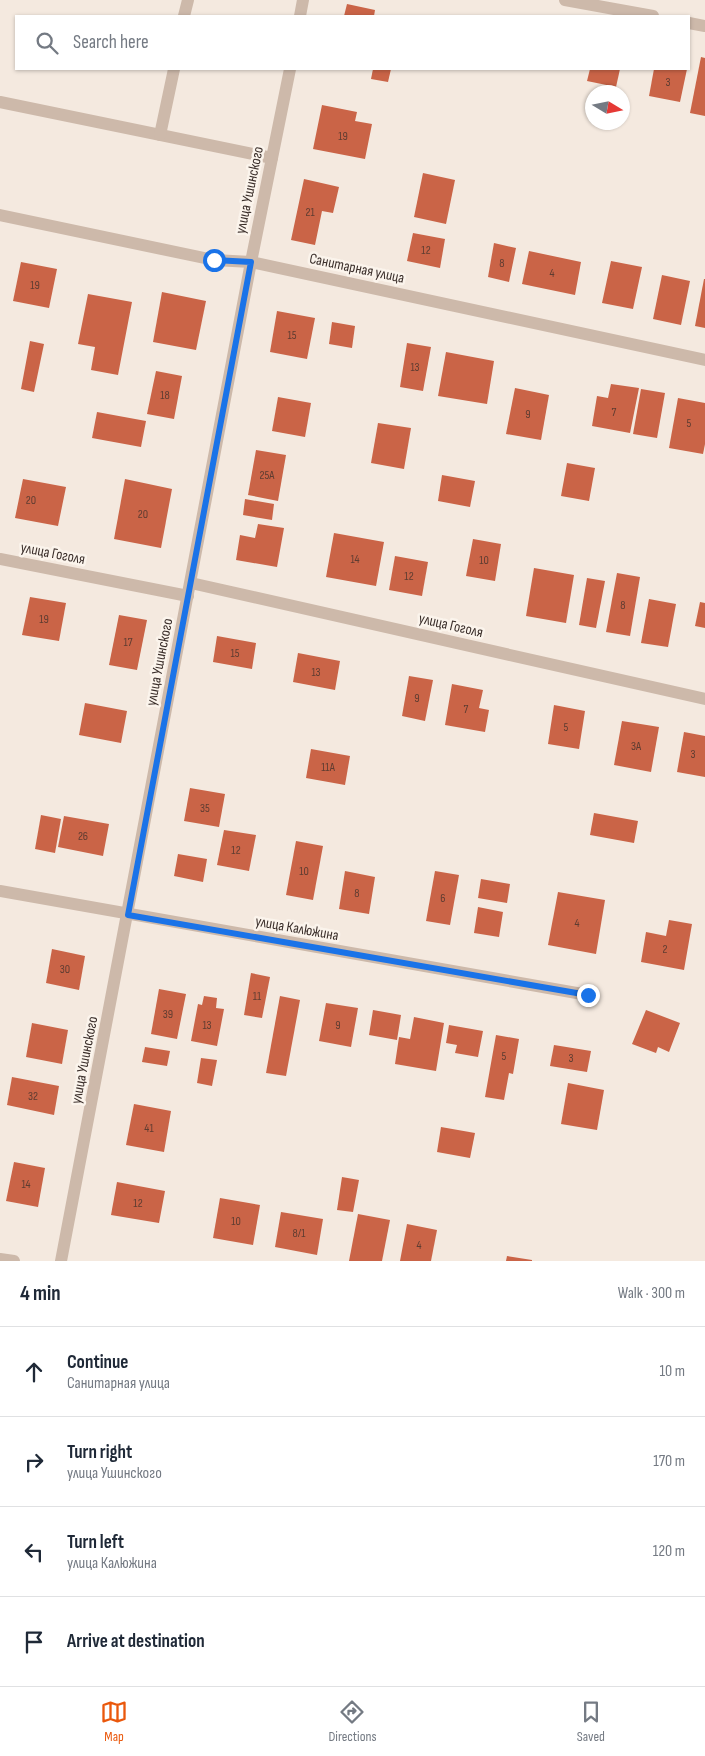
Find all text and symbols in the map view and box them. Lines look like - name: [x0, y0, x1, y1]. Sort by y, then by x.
- search box: [15, 15, 690, 70]
- icon: search: [33, 29, 61, 57]
- text: Search here: [73, 31, 149, 54]
- house number: 3: [665, 75, 671, 90]
- north arrow: [585, 85, 630, 130]
- house number: 19: [338, 129, 348, 144]
- street label: улица Ушинского: [231, 145, 268, 236]
- house number: 21: [305, 205, 315, 220]
- house number: 12: [421, 243, 431, 258]
- route start: [203, 249, 226, 272]
- street label: Санитарная улица: [308, 249, 406, 288]
- house number: 8: [499, 256, 505, 271]
- house number: 4: [549, 266, 555, 281]
- house number: 19: [30, 278, 40, 293]
- house number: 15: [287, 328, 297, 343]
- house number: 13: [410, 360, 420, 375]
- house number: 18: [160, 388, 170, 403]
- house number: 7: [612, 405, 617, 420]
- house number: 9: [525, 407, 531, 422]
- house number: 5: [687, 416, 692, 431]
- house number: 25А: [260, 468, 275, 483]
- house number: 20: [26, 493, 36, 508]
- house number: 20: [138, 507, 148, 522]
- street label: улица Гоголя: [19, 538, 87, 569]
- house number: 14: [350, 552, 360, 567]
- house number: 10: [479, 553, 489, 568]
- house number: 12: [404, 569, 414, 584]
- house number: 8: [620, 598, 626, 613]
- street label: улица Гоголя: [417, 609, 485, 642]
- house number: 19: [39, 612, 49, 627]
- street label: улица Ушинского: [142, 617, 177, 708]
- house number: 17: [124, 635, 133, 650]
- house number: 15: [230, 646, 240, 661]
- house number: 13: [311, 665, 321, 680]
- house number: 9: [414, 691, 420, 706]
- house number: 7: [464, 702, 469, 717]
- house number: 5: [564, 720, 569, 735]
- house number: 3А: [631, 739, 642, 754]
- house number: 3: [690, 747, 696, 762]
- house number: 11А: [321, 760, 336, 775]
- house number: 35: [200, 801, 210, 816]
- house number: 26: [78, 829, 88, 844]
- house number: 12: [231, 843, 241, 858]
- house number: 10: [299, 864, 309, 879]
- house number: 8: [354, 886, 360, 901]
- house number: 6: [440, 891, 446, 906]
- street label: улица Калюжина: [254, 912, 340, 945]
- house number: 4: [574, 916, 580, 931]
- house number: 2: [663, 942, 668, 957]
- house number: 30: [60, 962, 70, 977]
- route end: [577, 984, 600, 1007]
- house number: 11: [253, 989, 262, 1004]
- house number: 39: [163, 1007, 173, 1022]
- street label: улица Ушинского: [67, 1015, 102, 1106]
- house number: 13: [202, 1018, 212, 1033]
- house number: 9: [335, 1018, 341, 1033]
- house number: 5: [502, 1049, 507, 1064]
- house number: 3: [568, 1051, 574, 1066]
- house number: 32: [28, 1089, 38, 1104]
- house number: 41: [144, 1121, 154, 1136]
- house number: 14: [21, 1177, 31, 1192]
- house number: 12: [133, 1196, 143, 1211]
- house number: 10: [231, 1214, 241, 1229]
- house number: 8/1: [293, 1226, 306, 1241]
- house number: 4: [416, 1238, 422, 1253]
- text: 4 min: [20, 1281, 61, 1306]
- text: Walk · 300 m: [618, 1284, 685, 1303]
- text: Continue: [67, 1351, 128, 1374]
- icon: ahead: [20, 1358, 48, 1386]
- text: 10 m: [659, 1362, 685, 1381]
- text: Санитарная улица: [67, 1374, 170, 1393]
- text: Turn right: [67, 1441, 132, 1464]
- icon: right: [20, 1448, 48, 1476]
- text: 170 m: [653, 1452, 685, 1471]
- text: улица Ушинского: [67, 1464, 162, 1483]
- text: Turn left: [67, 1531, 124, 1554]
- icon: left: [20, 1538, 48, 1566]
- text: 120 m: [653, 1542, 685, 1561]
- text: улица Калюжина: [67, 1554, 157, 1573]
- icon: arrive: [20, 1628, 48, 1656]
- text: Arrive at destination: [67, 1630, 205, 1653]
- tab: Map: [100, 1698, 128, 1745]
- tab: Directions: [328, 1698, 377, 1745]
- tab: Saved: [577, 1698, 605, 1745]

